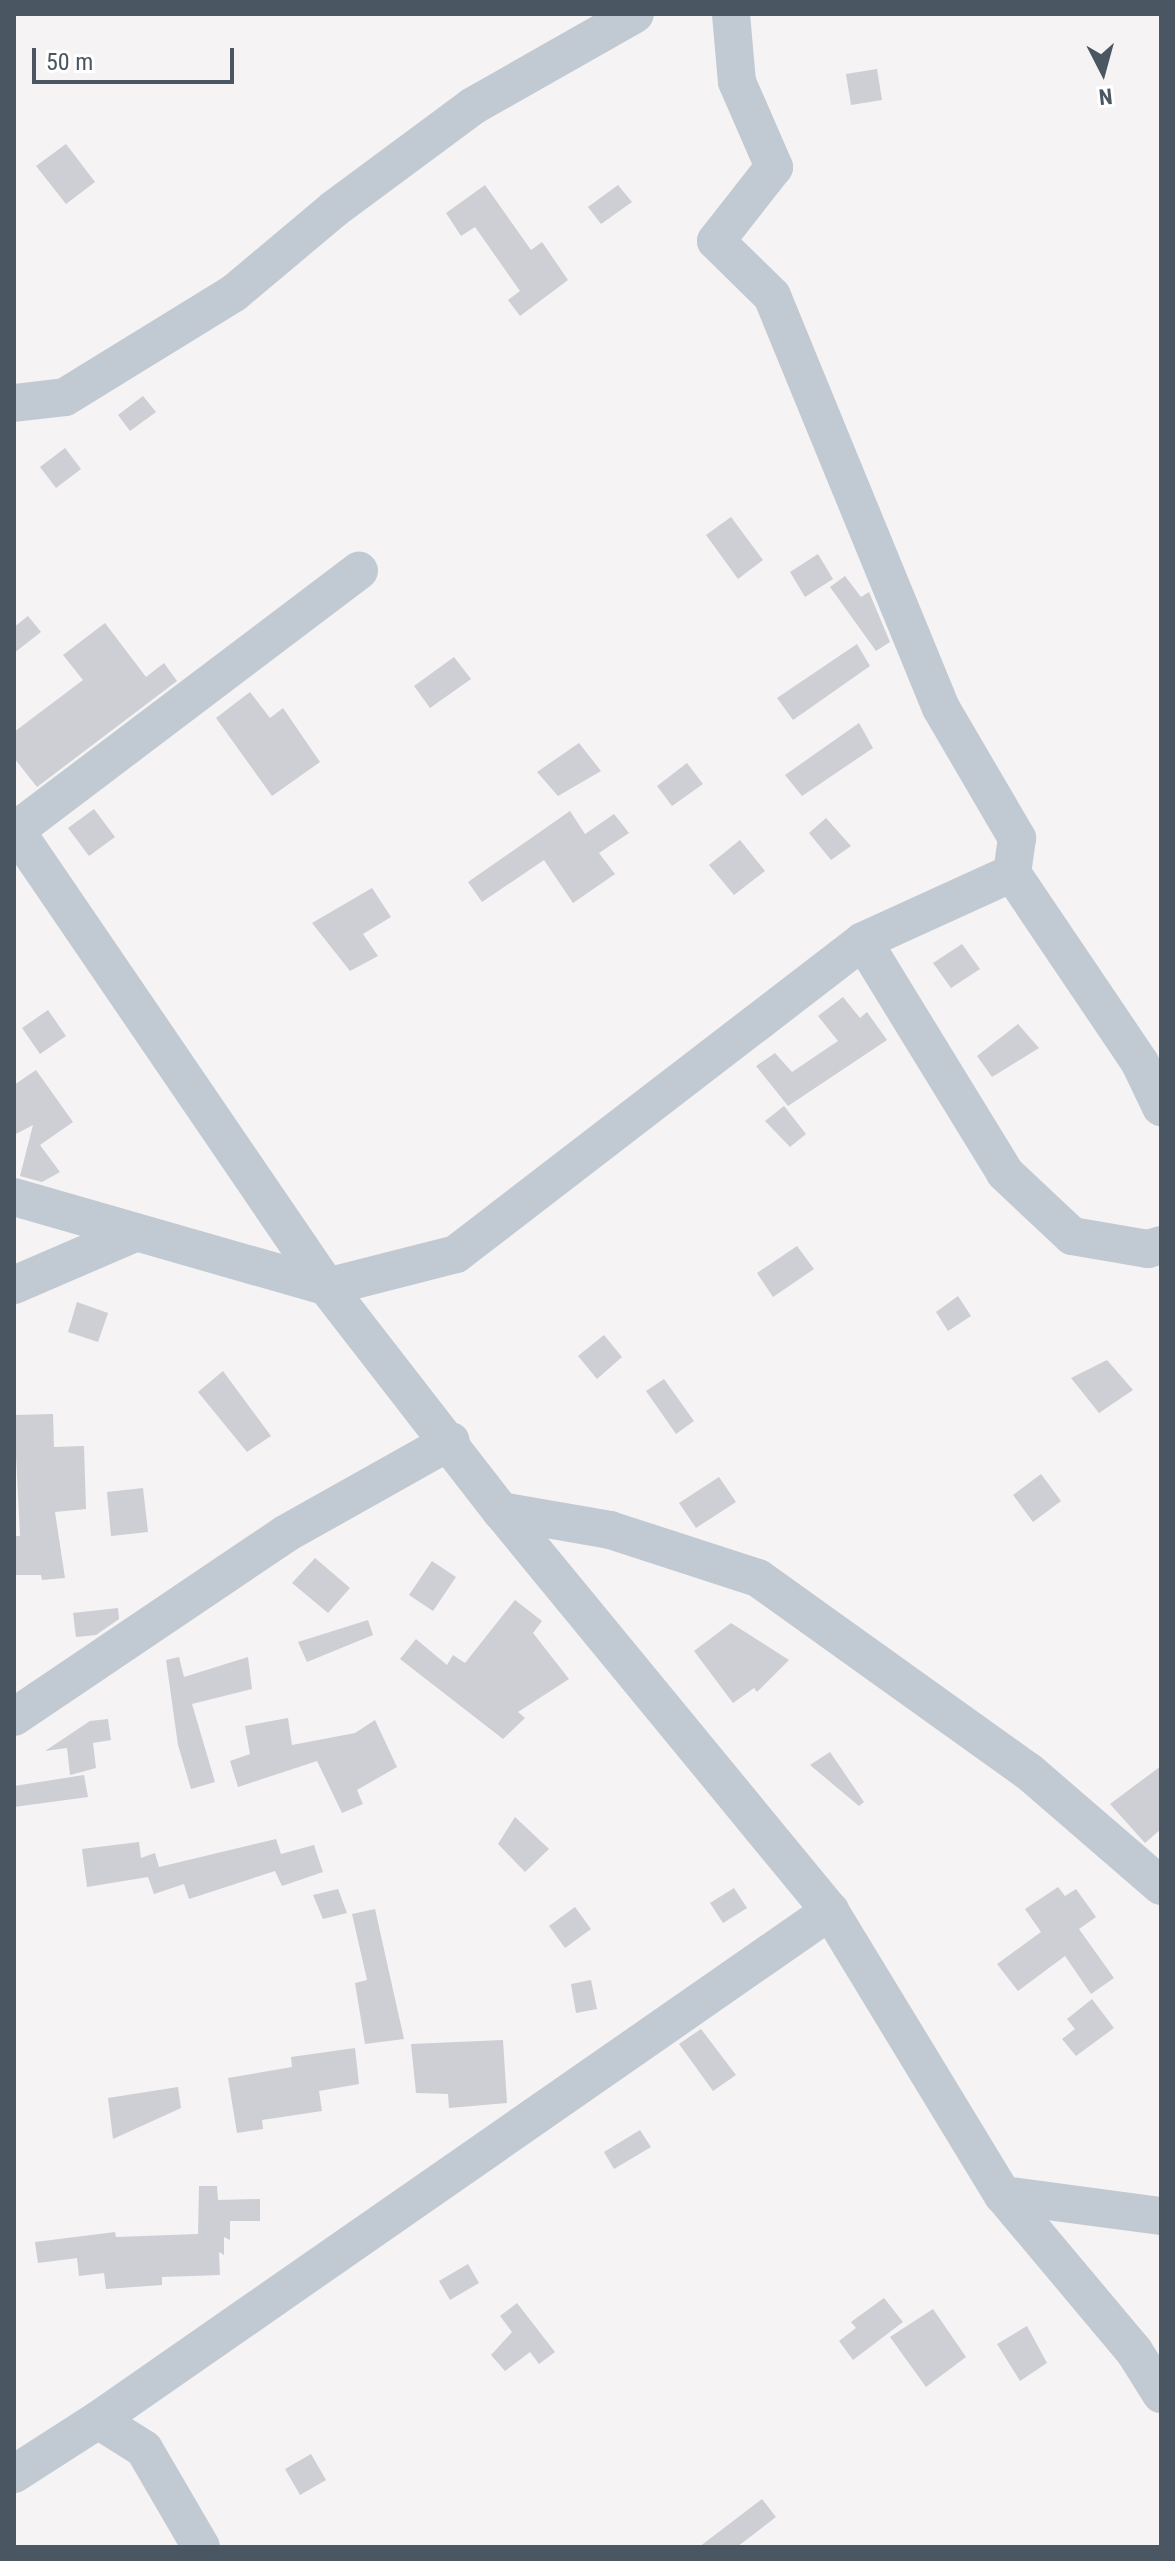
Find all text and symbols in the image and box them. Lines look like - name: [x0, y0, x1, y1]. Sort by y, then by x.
- scale bar: [36, 32, 238, 82]
- north arrow: [1063, 32, 1143, 112]
- text: 50 m: [46, 48, 93, 76]
- text: N: [1098, 83, 1114, 110]

